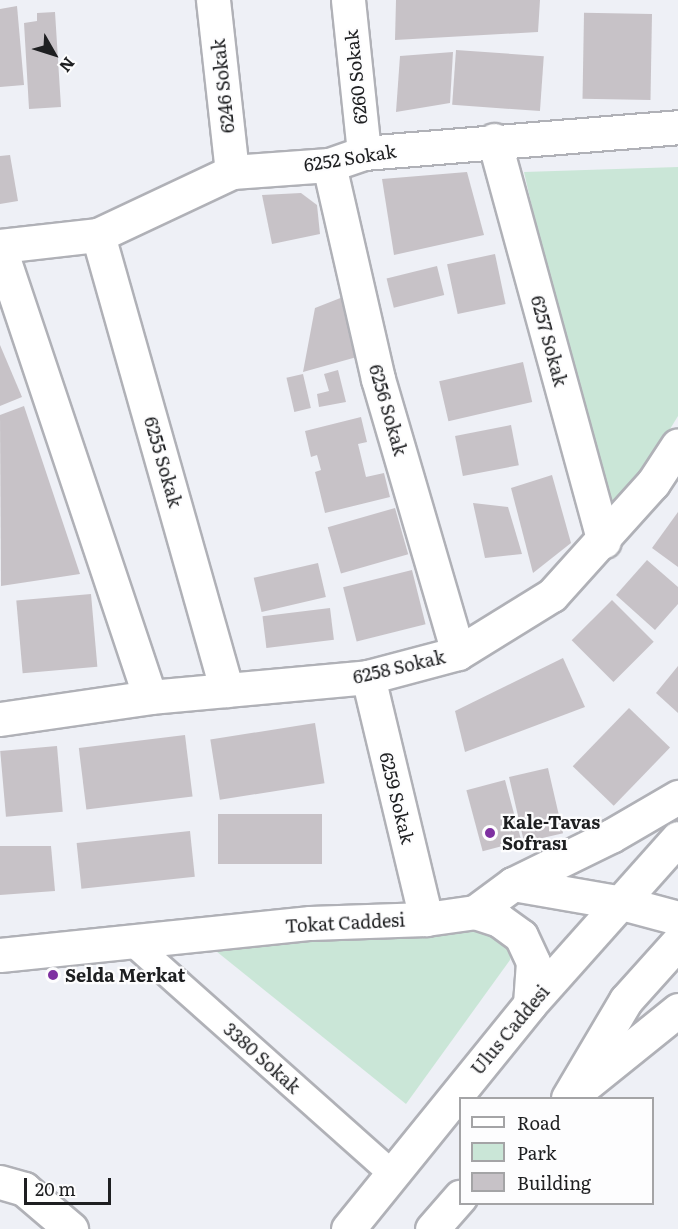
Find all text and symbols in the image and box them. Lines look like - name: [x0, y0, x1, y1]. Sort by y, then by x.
- north arrow: [24, 24, 84, 84]
- street label: 6260 Sokak: [340, 29, 372, 125]
- street label: 6246 Sokak: [207, 38, 239, 134]
- text: N: [54, 53, 82, 78]
- street label: 6252 Sokak: [302, 140, 398, 176]
- street label: 6257 Sokak: [527, 293, 571, 389]
- street label: 6256 Sokak: [365, 362, 411, 458]
- street label: 6255 Sokak: [140, 414, 186, 510]
- street label: 6258 Sokak: [351, 646, 447, 688]
- street label: 6259 Sokak: [375, 750, 419, 846]
- place label: Kale-Tavas Sofrası: [502, 812, 600, 854]
- marker: Kale-Tavas Sofrası: [483, 826, 497, 840]
- street label: Tokat Caddesi: [284, 909, 406, 937]
- place label: Selda Merkat: [65, 964, 185, 986]
- marker: Selda Merkat: [46, 968, 60, 982]
- street label: Ulus Caddesi: [466, 981, 554, 1079]
- street label: 3380 Sokak: [219, 1018, 305, 1098]
- legend: [459, 1097, 654, 1205]
- text: Road: [517, 1109, 561, 1136]
- text: Park: [517, 1139, 556, 1166]
- scale bar: [27, 1166, 114, 1204]
- text: Building: [517, 1169, 591, 1196]
- text: 20 m: [35, 1175, 76, 1202]

